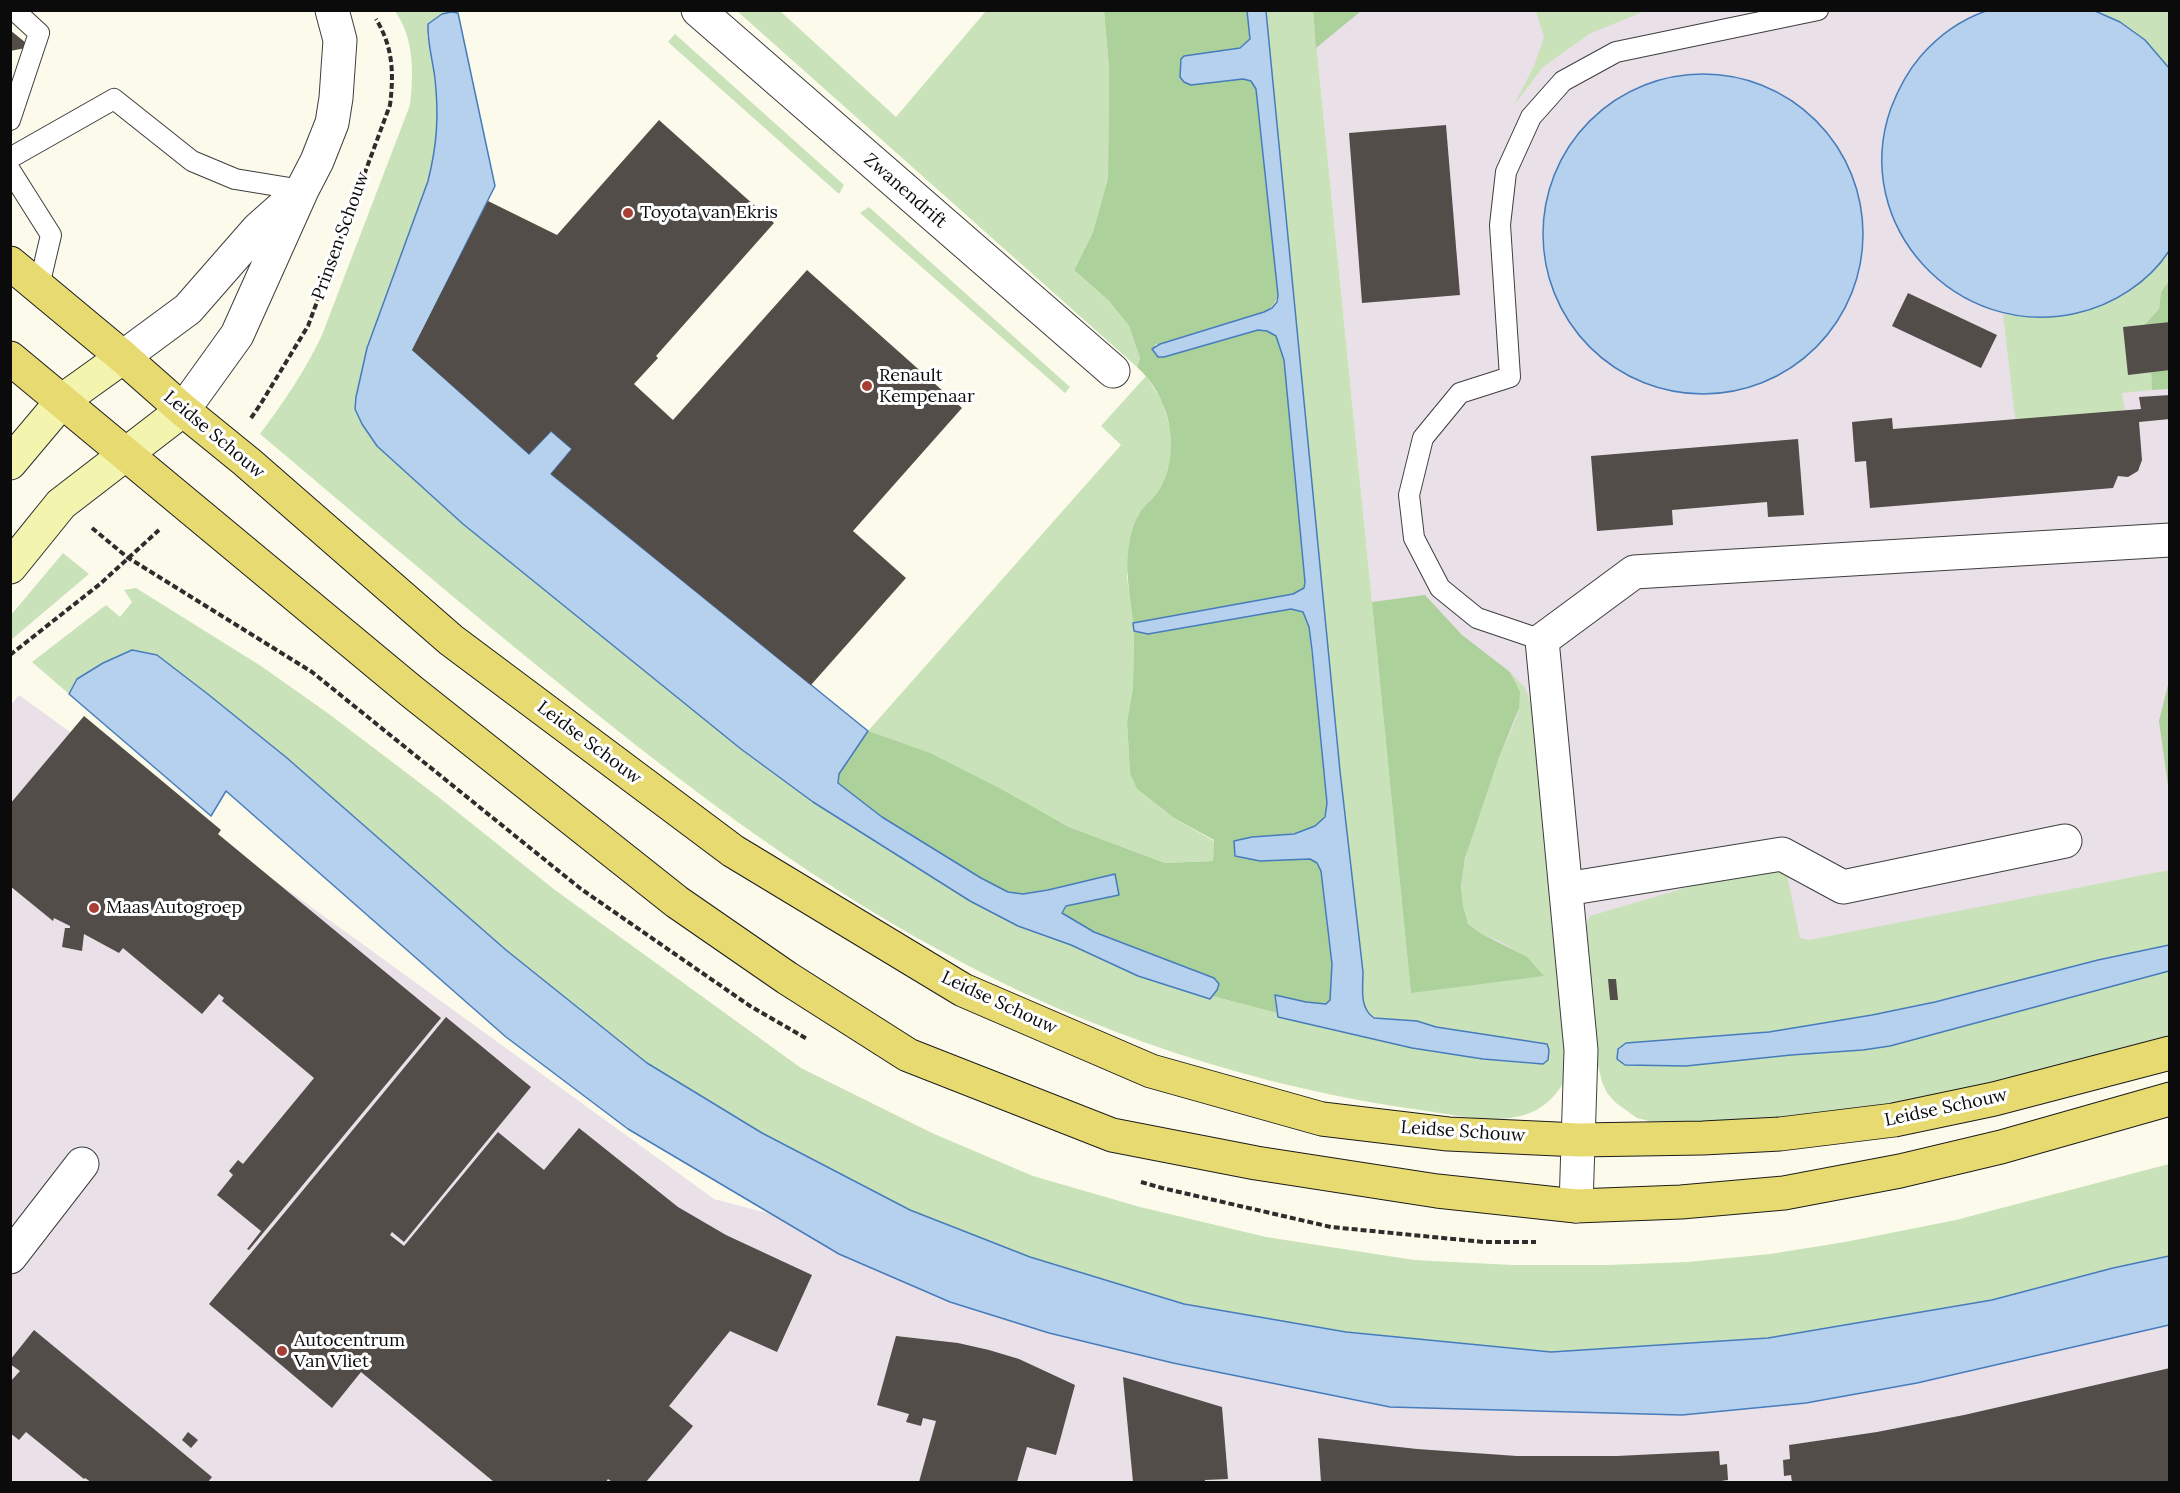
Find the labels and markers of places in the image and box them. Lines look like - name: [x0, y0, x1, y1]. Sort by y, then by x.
- place label: Toyota van Ekris: [640, 202, 778, 224]
- marker: Toyota van Ekris: [621, 206, 635, 220]
- place label: Renault Kempenaar: [879, 365, 975, 407]
- marker: Renault Kempenaar: [860, 379, 874, 393]
- place label: Maas Autogroep: [106, 897, 242, 919]
- marker: Maas Autogroep: [87, 901, 101, 915]
- place label: Autocentrum Van Vliet: [294, 1330, 405, 1372]
- marker: Autocentrum Van Vliet: [275, 1344, 289, 1358]

